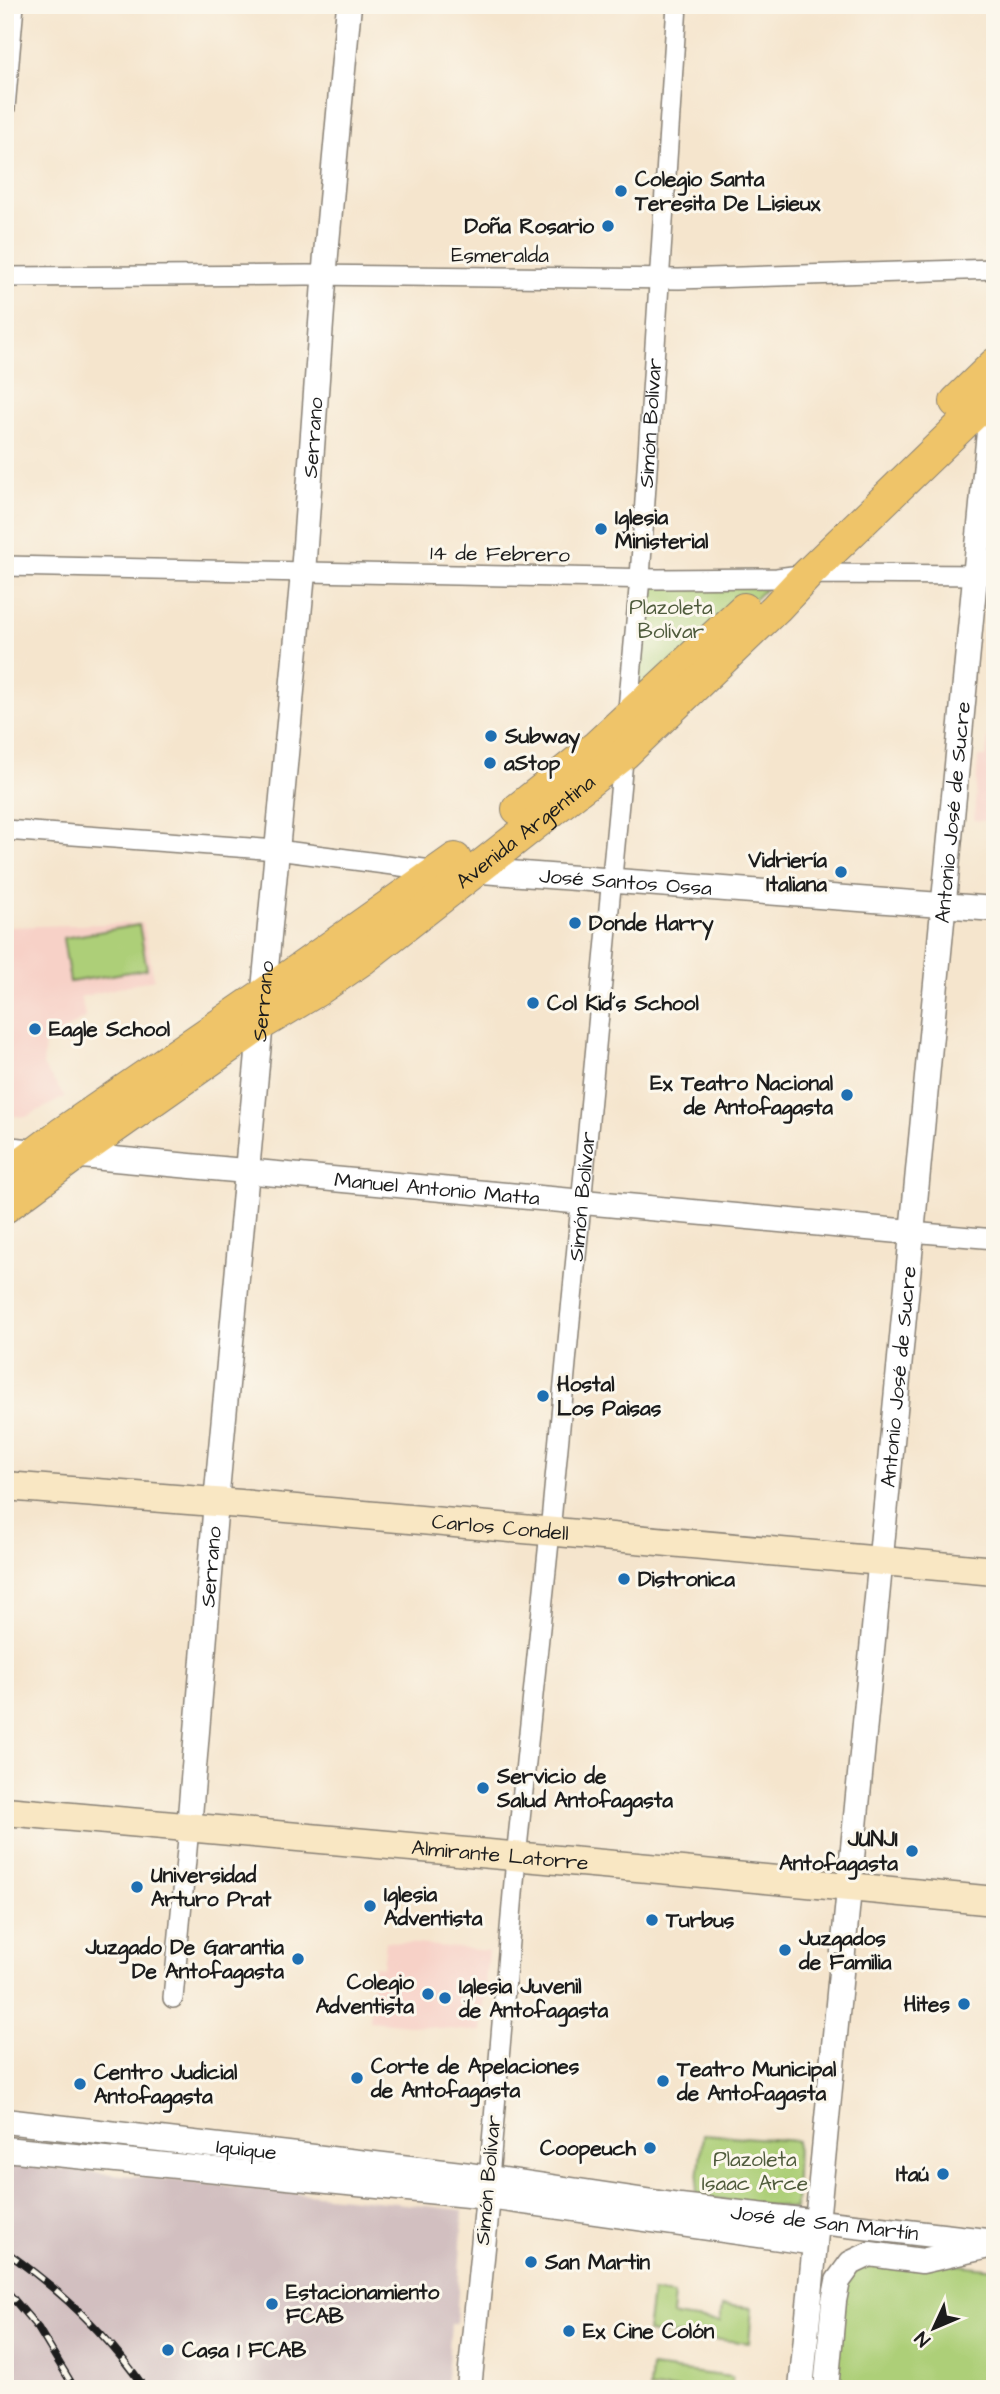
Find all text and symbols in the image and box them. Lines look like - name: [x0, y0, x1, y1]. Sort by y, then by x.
- place label: Colegio Santa Teresita De Lisieux: [634, 165, 822, 218]
- marker: Colegio Santa Teresita De Lisieux: [613, 183, 629, 199]
- place label: Doña Rosario: [464, 212, 594, 241]
- marker: Doña Rosario: [600, 218, 616, 234]
- street label: Esmeralda: [451, 241, 549, 270]
- street label: Simón Bolívar: [631, 357, 669, 489]
- street label: Serrano: [295, 396, 330, 479]
- place label: Iglesia Ministerial: [615, 503, 709, 556]
- marker: Iglesia Ministerial: [593, 521, 609, 537]
- street label: 14 de Febrero: [430, 538, 570, 570]
- park label: Plazoleta Bolívar: [629, 593, 713, 646]
- street label: Antonio José de Sucre: [927, 700, 978, 924]
- place label: Subway: [504, 722, 581, 754]
- marker: Subway: [483, 728, 499, 744]
- place label: aStop: [503, 749, 560, 779]
- marker: aStop: [482, 755, 498, 771]
- street label: Avenida Argentina: [449, 767, 601, 895]
- place label: Vidriería Italiana: [747, 846, 827, 899]
- street label: José Santos Ossa: [538, 861, 713, 903]
- marker: Vidriería Italiana: [833, 864, 849, 880]
- place label: Donde Harry: [589, 909, 714, 941]
- marker: Donde Harry: [567, 915, 583, 931]
- street label: Serrano: [245, 959, 281, 1043]
- place label: Col Kid´s School: [547, 989, 699, 1018]
- marker: Col Kid´s School: [525, 995, 541, 1011]
- place label: Eagle School: [49, 1015, 171, 1046]
- marker: Eagle School: [27, 1021, 43, 1037]
- place label: Ex Teatro Nacional de Antofagasta: [650, 1069, 834, 1124]
- marker: Ex Teatro Nacional de Antofagasta: [839, 1087, 855, 1103]
- street label: Simón Bolívar: [561, 1130, 602, 1263]
- street label: Manuel Antonio Matta: [333, 1165, 542, 1212]
- street label: Antonio José de Sucre: [873, 1265, 923, 1489]
- place label: Hostal Los Paisas: [557, 1370, 662, 1423]
- marker: Hostal Los Paisas: [535, 1388, 551, 1404]
- street label: Carlos Condell: [431, 1507, 570, 1548]
- street label: Serrano: [193, 1525, 228, 1608]
- place label: Distronica: [638, 1565, 735, 1594]
- marker: Distronica: [616, 1571, 632, 1587]
- place label: Servicio de Salud Antofagasta: [496, 1762, 673, 1817]
- marker: Servicio de Salud Antofagasta: [475, 1780, 491, 1796]
- place label: JUNJI Antofagasta: [779, 1825, 898, 1880]
- street label: Almirante Latorre: [410, 1833, 590, 1877]
- marker: JUNJI Antofagasta: [904, 1843, 920, 1859]
- place label: Universidad Arturo Prat: [151, 1861, 272, 1914]
- marker: Universidad Arturo Prat: [129, 1879, 145, 1895]
- place label: Iglesia Adventista: [384, 1880, 483, 1933]
- marker: Iglesia Adventista: [362, 1898, 378, 1914]
- place label: Turbus: [665, 1906, 735, 1935]
- marker: Turbus: [644, 1912, 660, 1928]
- place label: Juzgados de Familia: [798, 1924, 892, 1977]
- place label: Juzgado De Garantia De Antofagasta: [85, 1933, 284, 1988]
- marker: Juzgados de Familia: [777, 1942, 793, 1958]
- marker: Juzgado De Garantia De Antofagasta: [290, 1951, 306, 1967]
- place label: Colegio Adventista: [316, 1968, 414, 2021]
- place label: Iglesia Juvenil de Antofagasta: [458, 1972, 608, 2027]
- marker: Colegio Adventista: [420, 1986, 436, 2002]
- marker: Iglesia Juvenil de Antofagasta: [437, 1990, 453, 2006]
- place label: Hites: [904, 1990, 950, 2019]
- marker: Hites: [956, 1996, 972, 2012]
- place label: Corte de Apelaciones de Antofagasta: [370, 2052, 580, 2107]
- place label: Teatro Municipal de Antofagasta: [676, 2055, 837, 2110]
- place label: Centro Judicial Antofagasta: [94, 2058, 238, 2113]
- marker: Corte de Apelaciones de Antofagasta: [349, 2070, 365, 2086]
- marker: Teatro Municipal de Antofagasta: [655, 2073, 671, 2089]
- marker: Centro Judicial Antofagasta: [72, 2076, 88, 2092]
- street label: Simón Bolívar: [468, 2114, 508, 2246]
- street label: Iquique: [215, 2131, 278, 2167]
- place label: Coopeuch: [540, 2134, 637, 2164]
- marker: Coopeuch: [642, 2140, 658, 2156]
- park label: Plazoleta Isaac Arce: [702, 2145, 808, 2198]
- place label: Itaú: [896, 2160, 929, 2189]
- marker: Itaú: [935, 2166, 951, 2182]
- street label: José de San Martín: [729, 2197, 920, 2248]
- place label: San Martin: [544, 2248, 650, 2277]
- marker: San Martin: [523, 2254, 539, 2270]
- place label: Estacionamiento FCAB: [286, 2278, 439, 2331]
- north arrow: [898, 2292, 968, 2362]
- marker: Estacionamiento FCAB: [264, 2296, 280, 2312]
- place label: Ex Cine Colón: [583, 2317, 715, 2346]
- marker: Ex Cine Colón: [561, 2323, 577, 2339]
- text: N: [909, 2325, 937, 2352]
- place label: Casa 1 FCAB: [182, 2336, 306, 2365]
- marker: Casa 1 FCAB: [160, 2342, 176, 2358]

